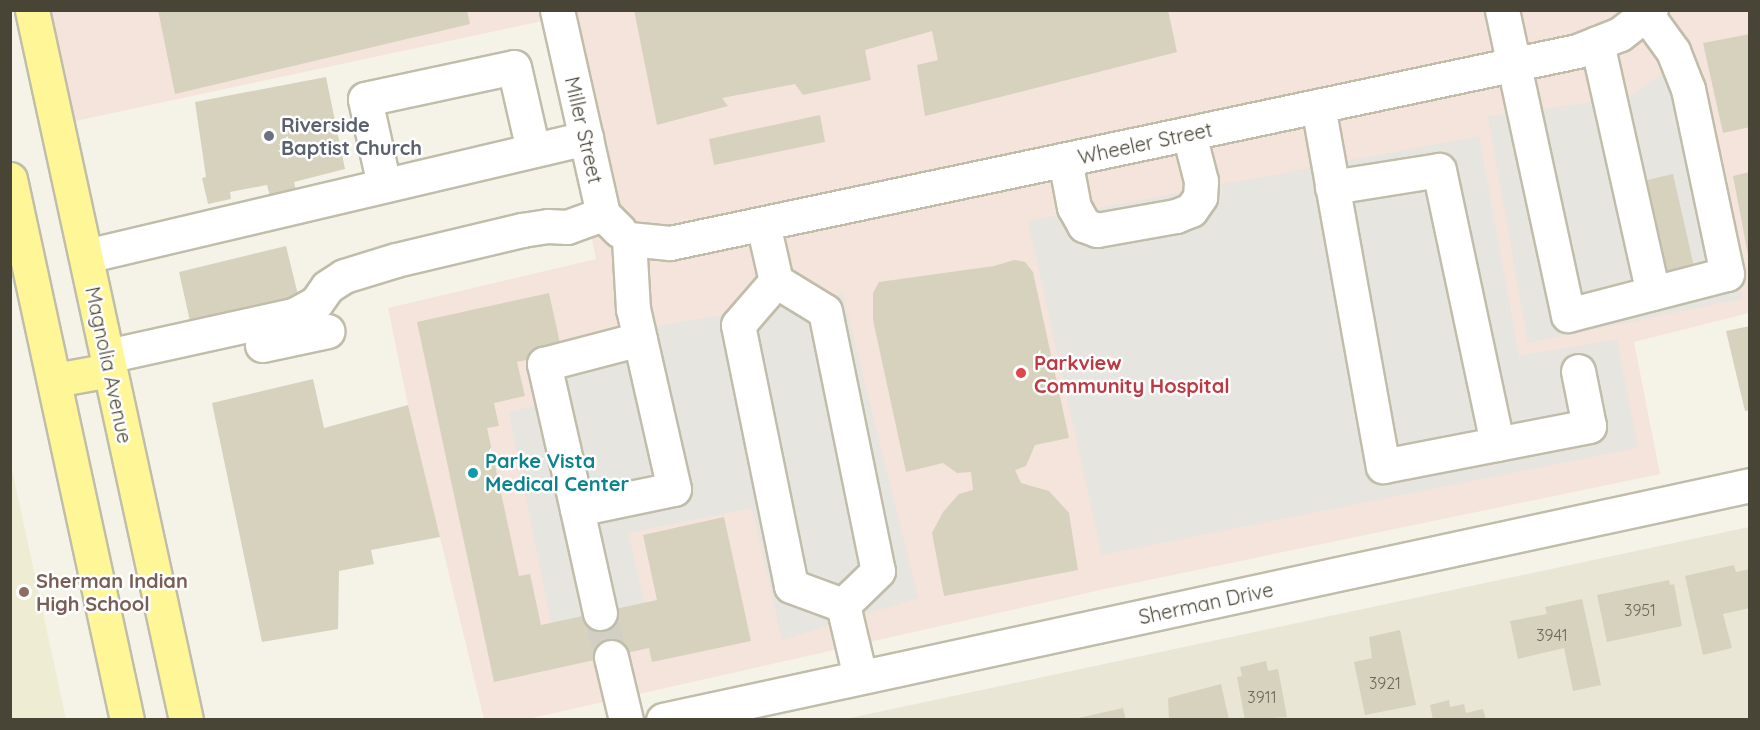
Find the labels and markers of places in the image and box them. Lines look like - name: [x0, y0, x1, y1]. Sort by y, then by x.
- place label: Riverside Baptist Church: [281, 112, 422, 159]
- marker: Riverside Baptist Church: [262, 129, 276, 143]
- place label: Parkview Community Hospital: [1034, 350, 1230, 397]
- marker: Parkview Community Hospital: [1012, 364, 1030, 382]
- place label: Parke Vista Medical Center: [485, 449, 629, 496]
- marker: Parke Vista Medical Center: [466, 466, 480, 480]
- place label: Sherman Indian High School: [36, 568, 188, 615]
- marker: Sherman Indian High School: [17, 585, 31, 599]

